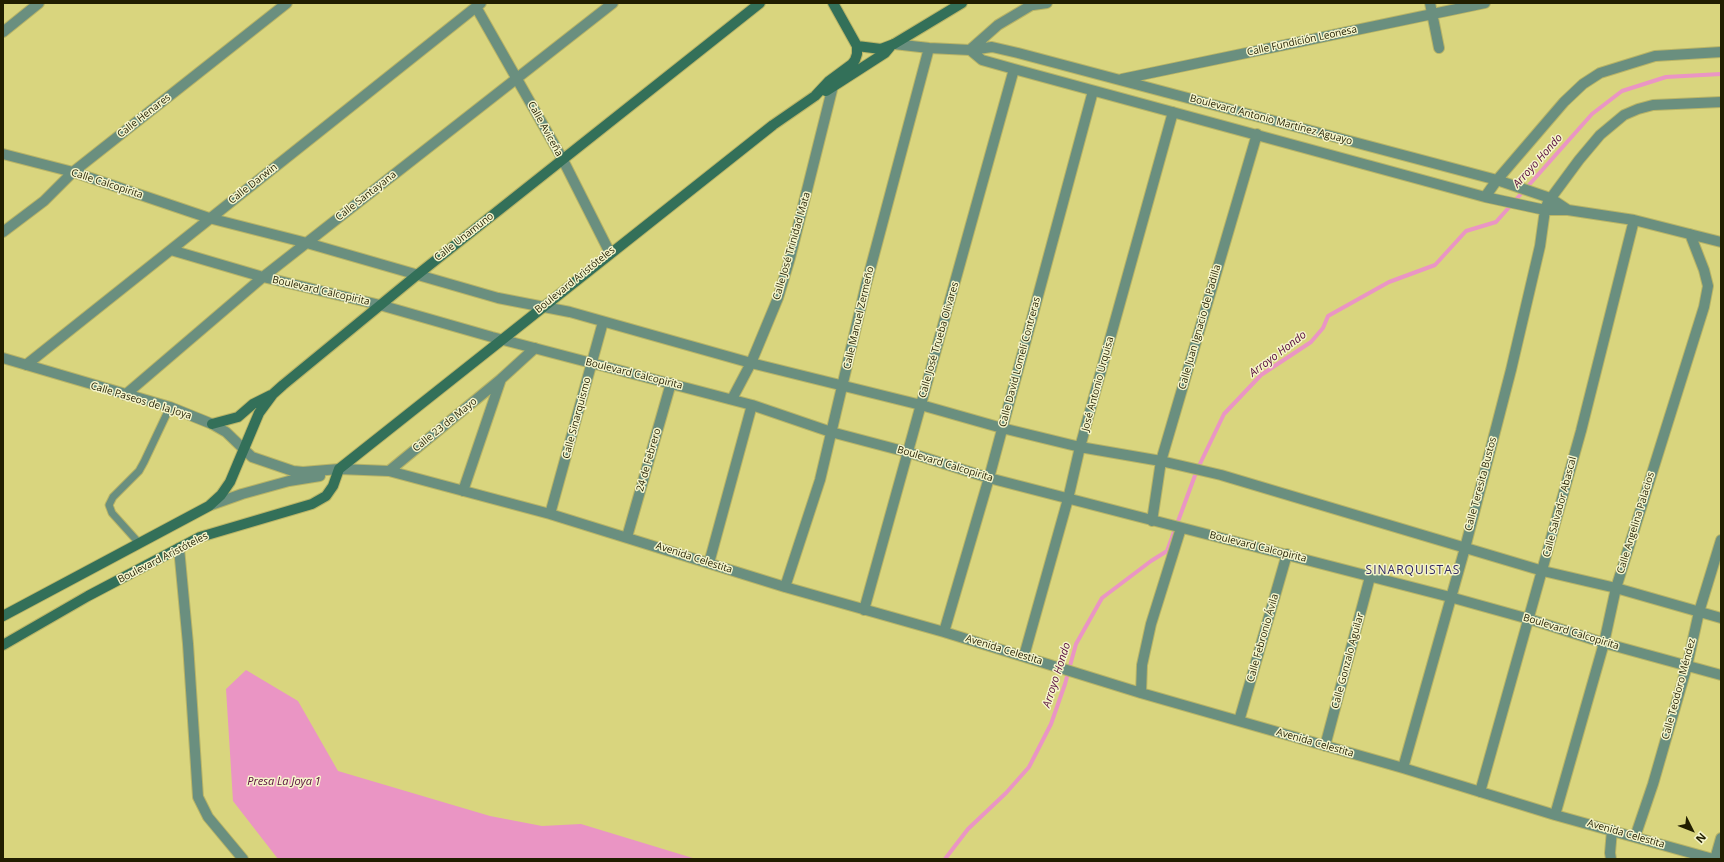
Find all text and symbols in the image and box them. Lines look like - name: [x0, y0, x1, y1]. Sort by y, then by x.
- street label: Calle Fundición Leonesa: [1246, 23, 1358, 59]
- street label: Calle Henares: [115, 91, 173, 141]
- street label: Boulevard Antonio Martínez Aguayo: [1188, 93, 1354, 147]
- street label: Calle Aviceña: [525, 99, 565, 159]
- water label: Arroyo Hondo: [1510, 131, 1566, 191]
- street label: Calle Darwin: [226, 161, 280, 207]
- street label: Calle Calcopirita: [70, 167, 144, 201]
- street label: Calle Santayana: [333, 169, 399, 223]
- street label: Calle José Trinidad Mata: [771, 191, 813, 301]
- street label: Calle Unamuno: [432, 210, 496, 264]
- street label: Boulevard Aristóteles: [533, 244, 617, 316]
- street label: Calle Juan Ignacio de Padilla: [1176, 263, 1224, 391]
- street label: Calle Manuel Zermeño: [841, 265, 877, 371]
- street label: Boulevard Calcopirita: [271, 274, 371, 308]
- street label: Calle José Trueba Olivares: [917, 281, 961, 399]
- street label: Calle David Lomelí Contreras: [997, 296, 1043, 428]
- water label: Arroyo Hondo: [1247, 328, 1309, 380]
- street label: José Antonio Urquisa: [1080, 335, 1116, 433]
- street label: Boulevard Calcopirita: [584, 356, 684, 392]
- street label: Calle Sinarquismo: [560, 376, 594, 460]
- street label: Calle Paseos de la Joya: [89, 380, 193, 422]
- street label: Calle 23 de Mayo: [411, 395, 479, 455]
- street label: 24 de Febrero: [634, 427, 664, 493]
- street label: Calle Teresita Bustos: [1463, 436, 1499, 532]
- street label: Boulevard Calcopirita: [896, 444, 994, 484]
- street label: Calle Salvador Abascal: [1541, 455, 1579, 559]
- street label: Calle Angelina Palacios: [1615, 471, 1657, 575]
- street label: Boulevard Calcopirita: [1208, 529, 1308, 565]
- street label: Boulevard Aristóteles: [116, 530, 210, 586]
- street label: Avenida Celestita: [654, 540, 734, 576]
- district label: SINARQUISTAS: [1366, 564, 1460, 578]
- street label: Calle Febronio Ávila: [1245, 592, 1281, 684]
- street label: Calle Gonzalo Aguilar: [1329, 612, 1367, 710]
- street label: Boulevard Calcopirita: [1522, 612, 1620, 652]
- street label: Avenida Celestita: [964, 633, 1044, 667]
- street label: Calle Teodoro Méndez: [1660, 637, 1698, 741]
- water label: Arroyo Hondo: [1040, 641, 1074, 709]
- street label: Avenida Celestita: [1275, 726, 1355, 760]
- water label: Presa La Joya 1: [247, 775, 321, 789]
- north arrow: [1672, 810, 1712, 850]
- street label: Avenida Celestita: [1586, 817, 1666, 851]
- text: N: [1693, 830, 1710, 847]

